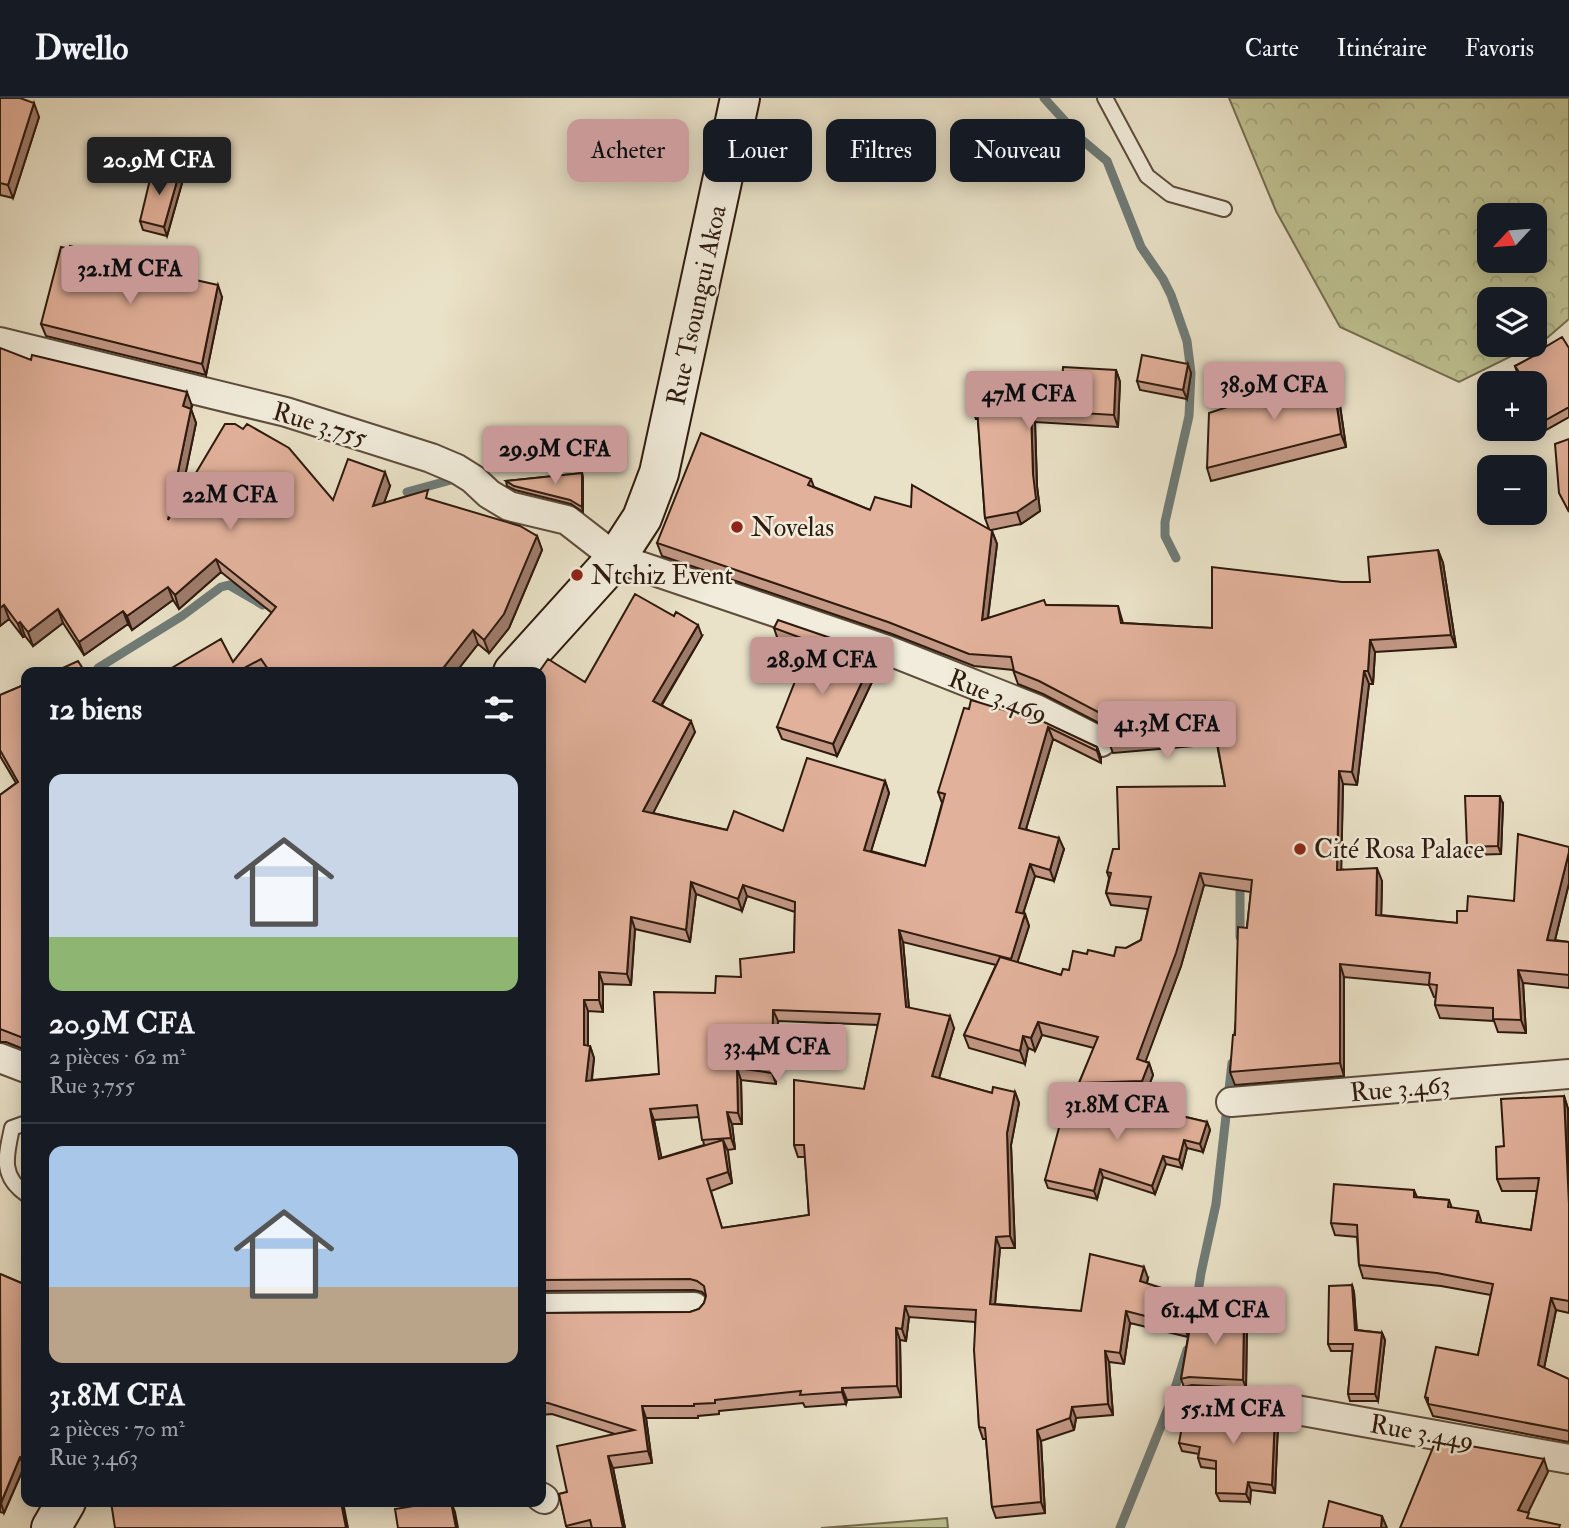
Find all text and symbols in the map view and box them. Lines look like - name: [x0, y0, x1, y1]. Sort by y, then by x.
- text: Dwello: [35, 28, 128, 69]
- text: Carte: [1245, 33, 1299, 64]
- text: Itinéraire: [1337, 33, 1427, 64]
- text: Favoris: [1465, 33, 1534, 64]
- chip: Acheter: [567, 119, 689, 182]
- chip: Louer: [703, 119, 812, 182]
- chip: Filtres: [826, 119, 936, 182]
- chip: Nouveau: [950, 119, 1085, 182]
- pin: 20.9M CFA: [79, 138, 239, 197]
- text: 20.9M CFA: [103, 145, 215, 174]
- street label: Rue Tsoungui Akoa: [660, 202, 734, 408]
- north arrow: [1477, 203, 1547, 273]
- map controls: [1477, 203, 1547, 525]
- pin: 32.1M CFA: [50, 246, 210, 306]
- text: 32.1M CFA: [77, 254, 183, 283]
- button: layers: [1477, 287, 1547, 357]
- pin: 38.9M CFA: [1194, 362, 1354, 422]
- text: 38.9M CFA: [1220, 370, 1328, 399]
- button: +: [1477, 371, 1547, 441]
- pin: 47M CFA: [964, 372, 1094, 431]
- text: 47M CFA: [982, 379, 1076, 408]
- street label: Rue 3.755: [269, 395, 371, 455]
- pin: 29.9M CFA: [475, 426, 635, 486]
- text: 29.9M CFA: [499, 434, 611, 463]
- button: −: [1477, 455, 1547, 525]
- pin: 22M CFA: [165, 472, 295, 532]
- text: 22M CFA: [182, 480, 278, 509]
- place label: Novelas: [751, 512, 834, 544]
- marker: Novelas: [729, 519, 745, 535]
- place label: Ntchiz Event: [591, 560, 733, 592]
- marker: Ntchiz Event: [569, 567, 585, 583]
- pin: 28.9M CFA: [742, 638, 902, 697]
- text: 28.9M CFA: [767, 645, 877, 674]
- street label: Rue 3.469: [943, 663, 1052, 731]
- icon: filters: [480, 690, 518, 728]
- text: 12 biens: [49, 691, 142, 728]
- pin: 41.3M CFA: [1087, 702, 1247, 761]
- text: 41.3M CFA: [1114, 709, 1220, 738]
- icon: home: [221, 819, 347, 945]
- place label: Cité Rosa Palace: [1314, 834, 1484, 866]
- marker: Cité Rosa Palace: [1292, 841, 1308, 857]
- text: 20.9M CFA: [49, 1005, 195, 1042]
- pin: 33.4M CFA: [697, 1024, 857, 1084]
- text: 33.4M CFA: [723, 1032, 831, 1061]
- text: 2 pièces · 62 m²: [49, 1042, 186, 1071]
- street label: Rue 3.463: [1349, 1069, 1452, 1109]
- text: Rue 3.755: [49, 1071, 135, 1100]
- pin: 31.8M CFA: [1037, 1082, 1197, 1142]
- text: 31.8M CFA: [1065, 1090, 1169, 1119]
- icon: home: [221, 1191, 347, 1317]
- pin: 61.4M CFA: [1135, 1288, 1295, 1347]
- text: 61.4M CFA: [1160, 1295, 1270, 1324]
- text: 31.8M CFA: [49, 1377, 185, 1414]
- pin: 55.1M CFA: [1153, 1386, 1313, 1446]
- text: 55.1M CFA: [1181, 1394, 1285, 1423]
- street label: Rue 3.449: [1367, 1408, 1476, 1458]
- text: 2 pièces · 70 m²: [49, 1414, 185, 1443]
- text: Rue 3.463: [49, 1443, 138, 1472]

